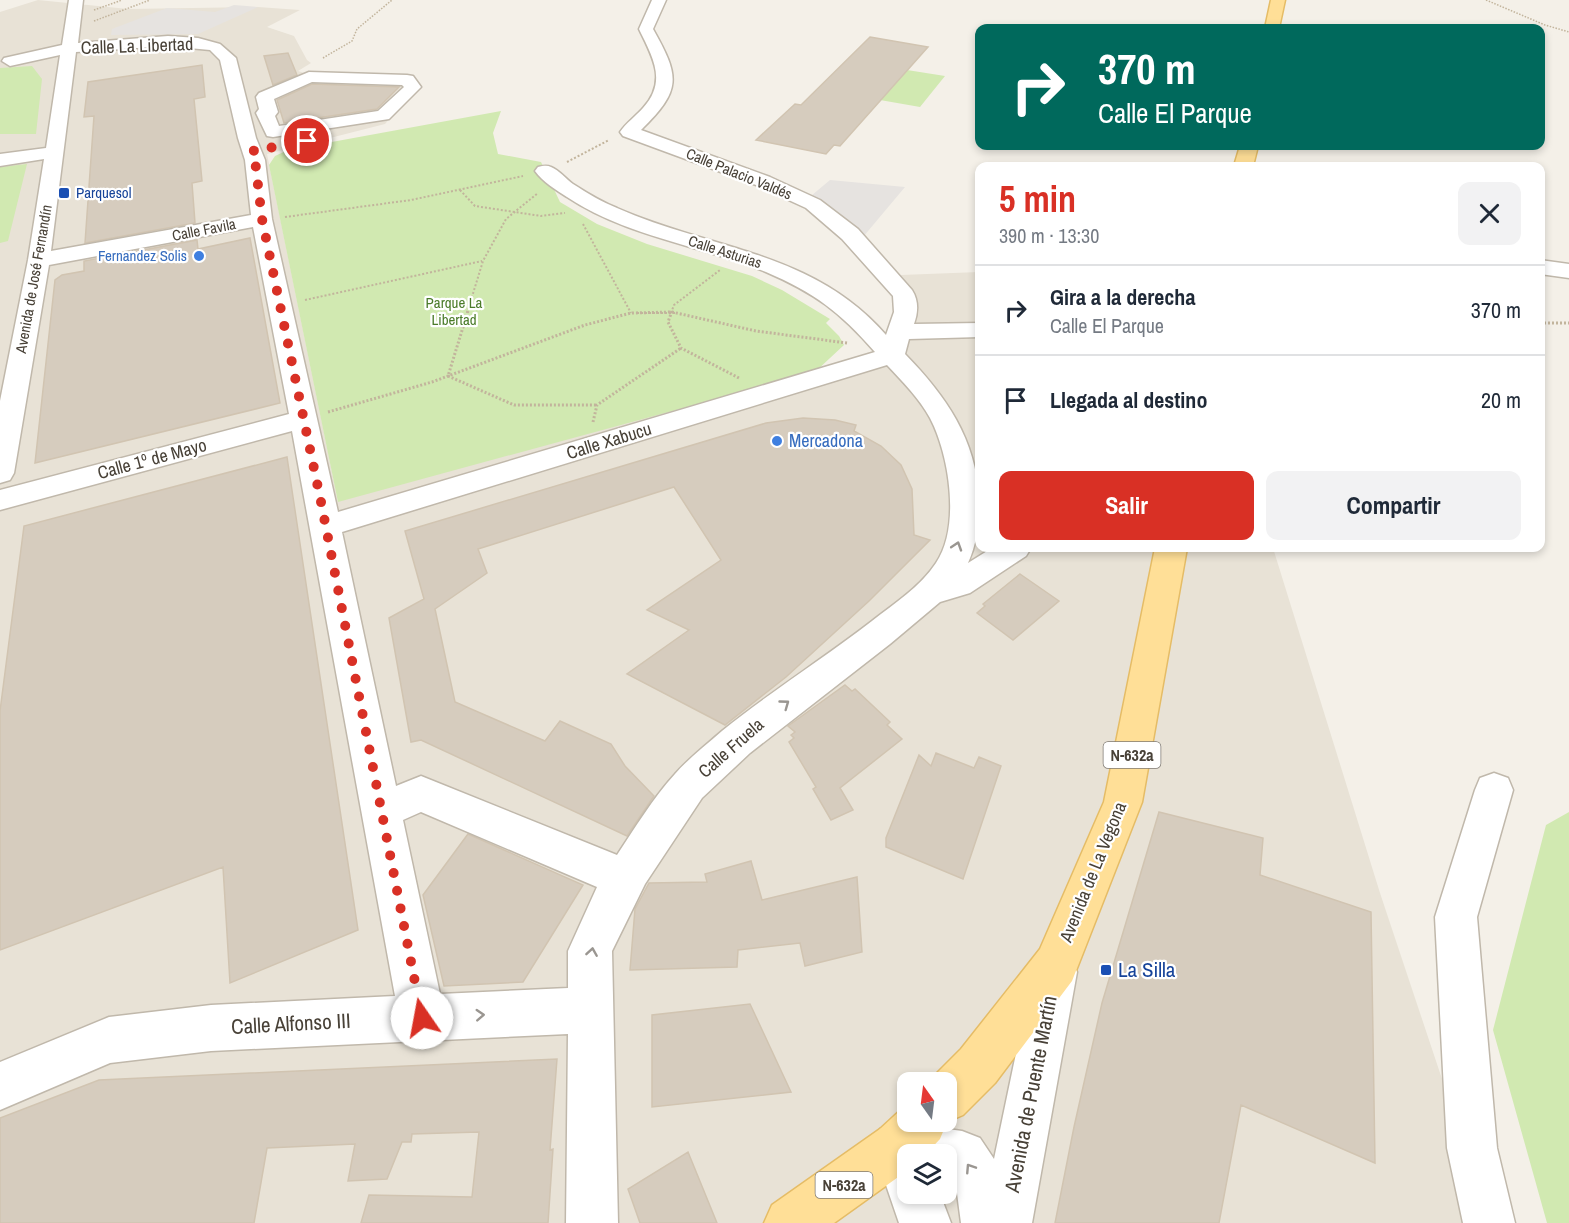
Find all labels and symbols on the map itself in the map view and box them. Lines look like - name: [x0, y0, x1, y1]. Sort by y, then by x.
- street label: Calle La Libertad: [80, 31, 194, 60]
- pin: [281, 115, 332, 166]
- street label: Calle Palacio Valdés: [683, 143, 795, 204]
- place label: Parquesol: [76, 182, 131, 203]
- marker: Parquesol: [57, 186, 71, 200]
- street label: Avenida de José Fernandín: [10, 203, 57, 356]
- street label: Calle Favila: [170, 213, 238, 246]
- street label: Calle Asturias: [686, 230, 764, 273]
- place label: Fernandez Solis: [98, 245, 187, 266]
- marker: Fernandez Solis: [192, 249, 206, 263]
- park label: Parque La Libertad: [426, 292, 483, 330]
- street label: Calle Xabucu: [563, 416, 654, 465]
- place label: Mercadona: [789, 428, 863, 453]
- street label: Calle 1º de Mayo: [95, 432, 209, 485]
- marker: Mercadona: [770, 434, 784, 448]
- one-way arrow: [950, 541, 962, 552]
- one-way arrow: [779, 700, 790, 711]
- street label: Calle Fruela: [692, 712, 769, 783]
- road number: N-632a: [1104, 742, 1160, 768]
- street label: Avenida de La Vegona: [1053, 798, 1132, 947]
- one-way arrow: [585, 947, 598, 957]
- place label: La Silla: [1118, 955, 1176, 984]
- marker: La Silla: [1099, 963, 1113, 977]
- position arrow: [390, 986, 454, 1050]
- street label: Avenida de Puente Martín: [997, 993, 1064, 1196]
- street label: Calle Alfonso III: [230, 1006, 351, 1041]
- one-way arrow: [476, 1009, 485, 1022]
- north arrow: [897, 1072, 957, 1132]
- one-way arrow: [966, 1164, 977, 1175]
- road number: N-632a: [816, 1172, 872, 1198]

